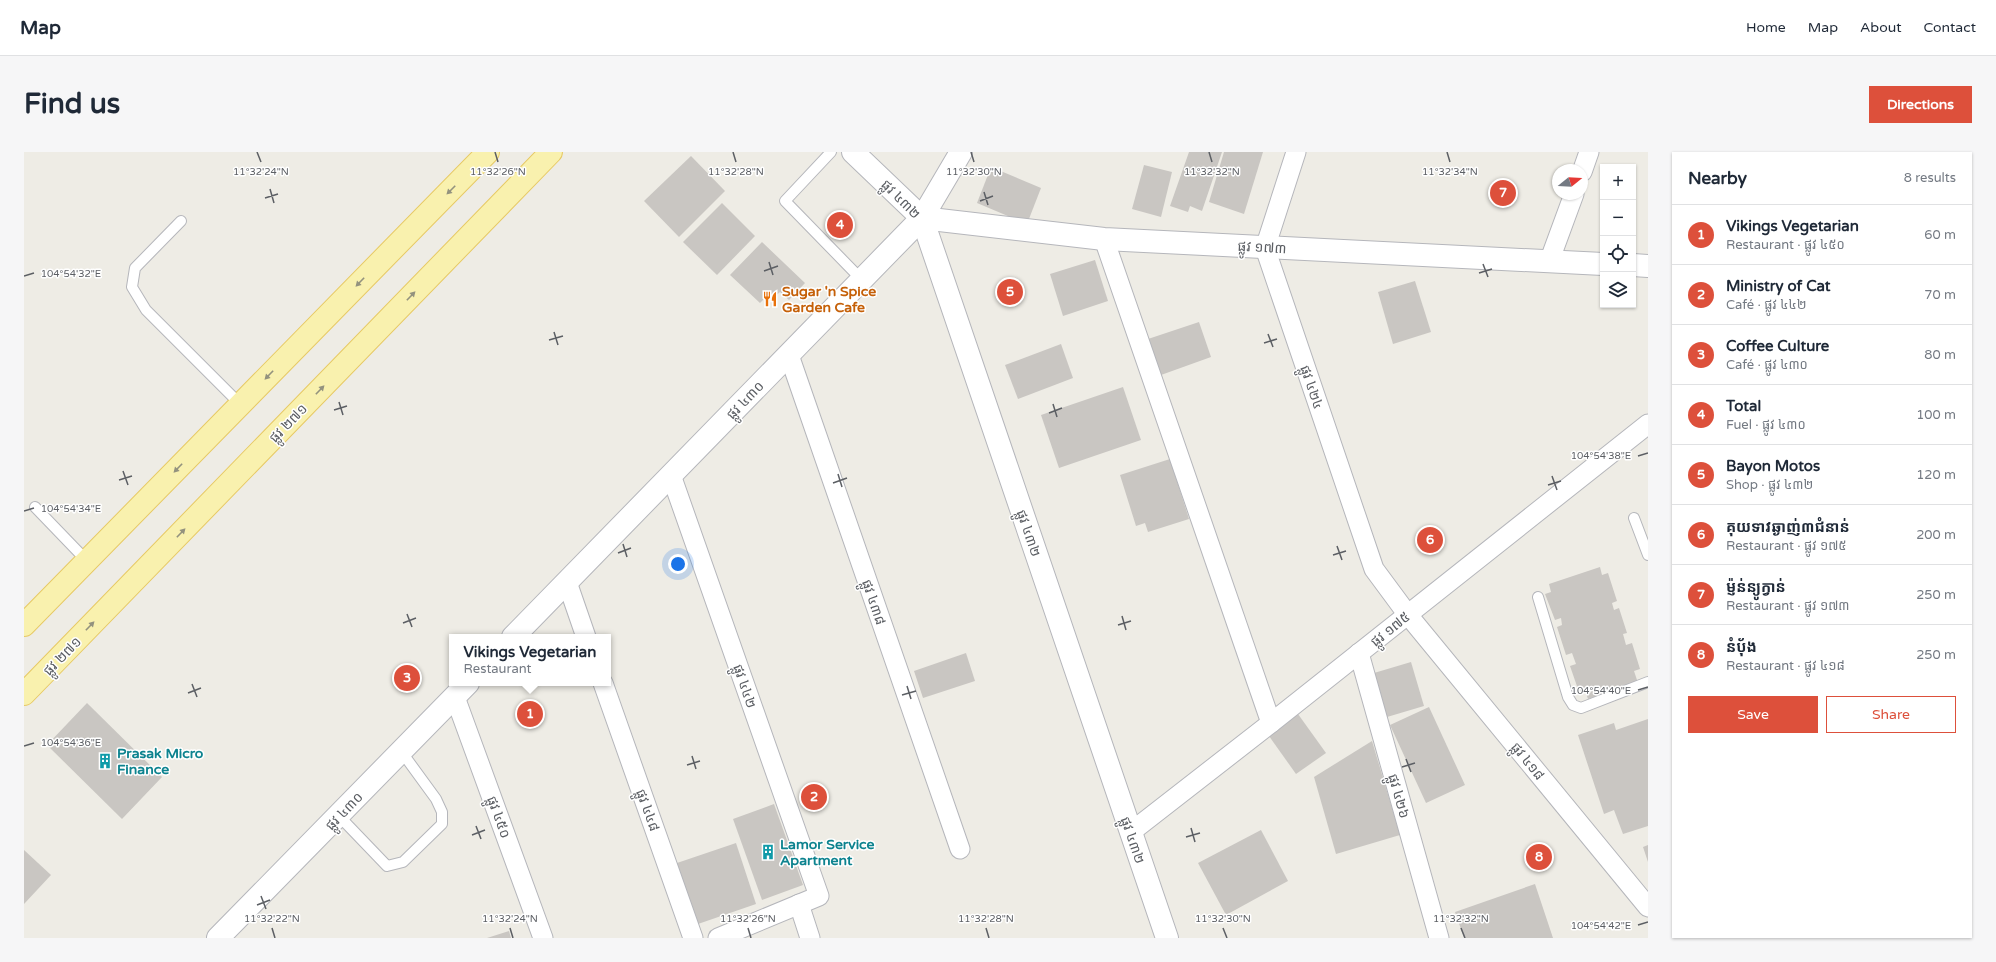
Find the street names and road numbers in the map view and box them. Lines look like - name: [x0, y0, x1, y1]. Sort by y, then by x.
- street label: ផ្លូវ ៤៣២: [875, 176, 924, 225]
- street label: ផ្លូវ ១៧៣: [1237, 238, 1287, 260]
- street label: ផ្លូវ ៤២៤: [1293, 363, 1327, 412]
- street label: ផ្លូវ ៤៣០: [723, 378, 770, 425]
- street label: ផ្លូវ ២៧១: [266, 400, 313, 449]
- street label: ផ្លូវ ៤៣២: [1010, 507, 1044, 560]
- street label: ផ្លូវ ៤៣៨: [855, 577, 889, 628]
- street label: ផ្លូវ ១៧៥: [1367, 608, 1415, 653]
- street label: ផ្លូវ ២៧១: [40, 633, 87, 682]
- street label: ផ្លូវ ៤៤២: [726, 662, 760, 711]
- street label: ផ្លូវ ៤១៨: [1505, 739, 1548, 786]
- street label: ផ្លូវ ៤២៦: [1381, 772, 1413, 821]
- street label: ផ្លូវ ៤៤៨: [629, 787, 663, 835]
- street label: ផ្លូវ ៤៣០: [322, 789, 369, 836]
- street label: ផ្លូវ ៤៥០: [480, 794, 514, 842]
- street label: ផ្លូវ ៤៣២: [1114, 814, 1148, 867]

